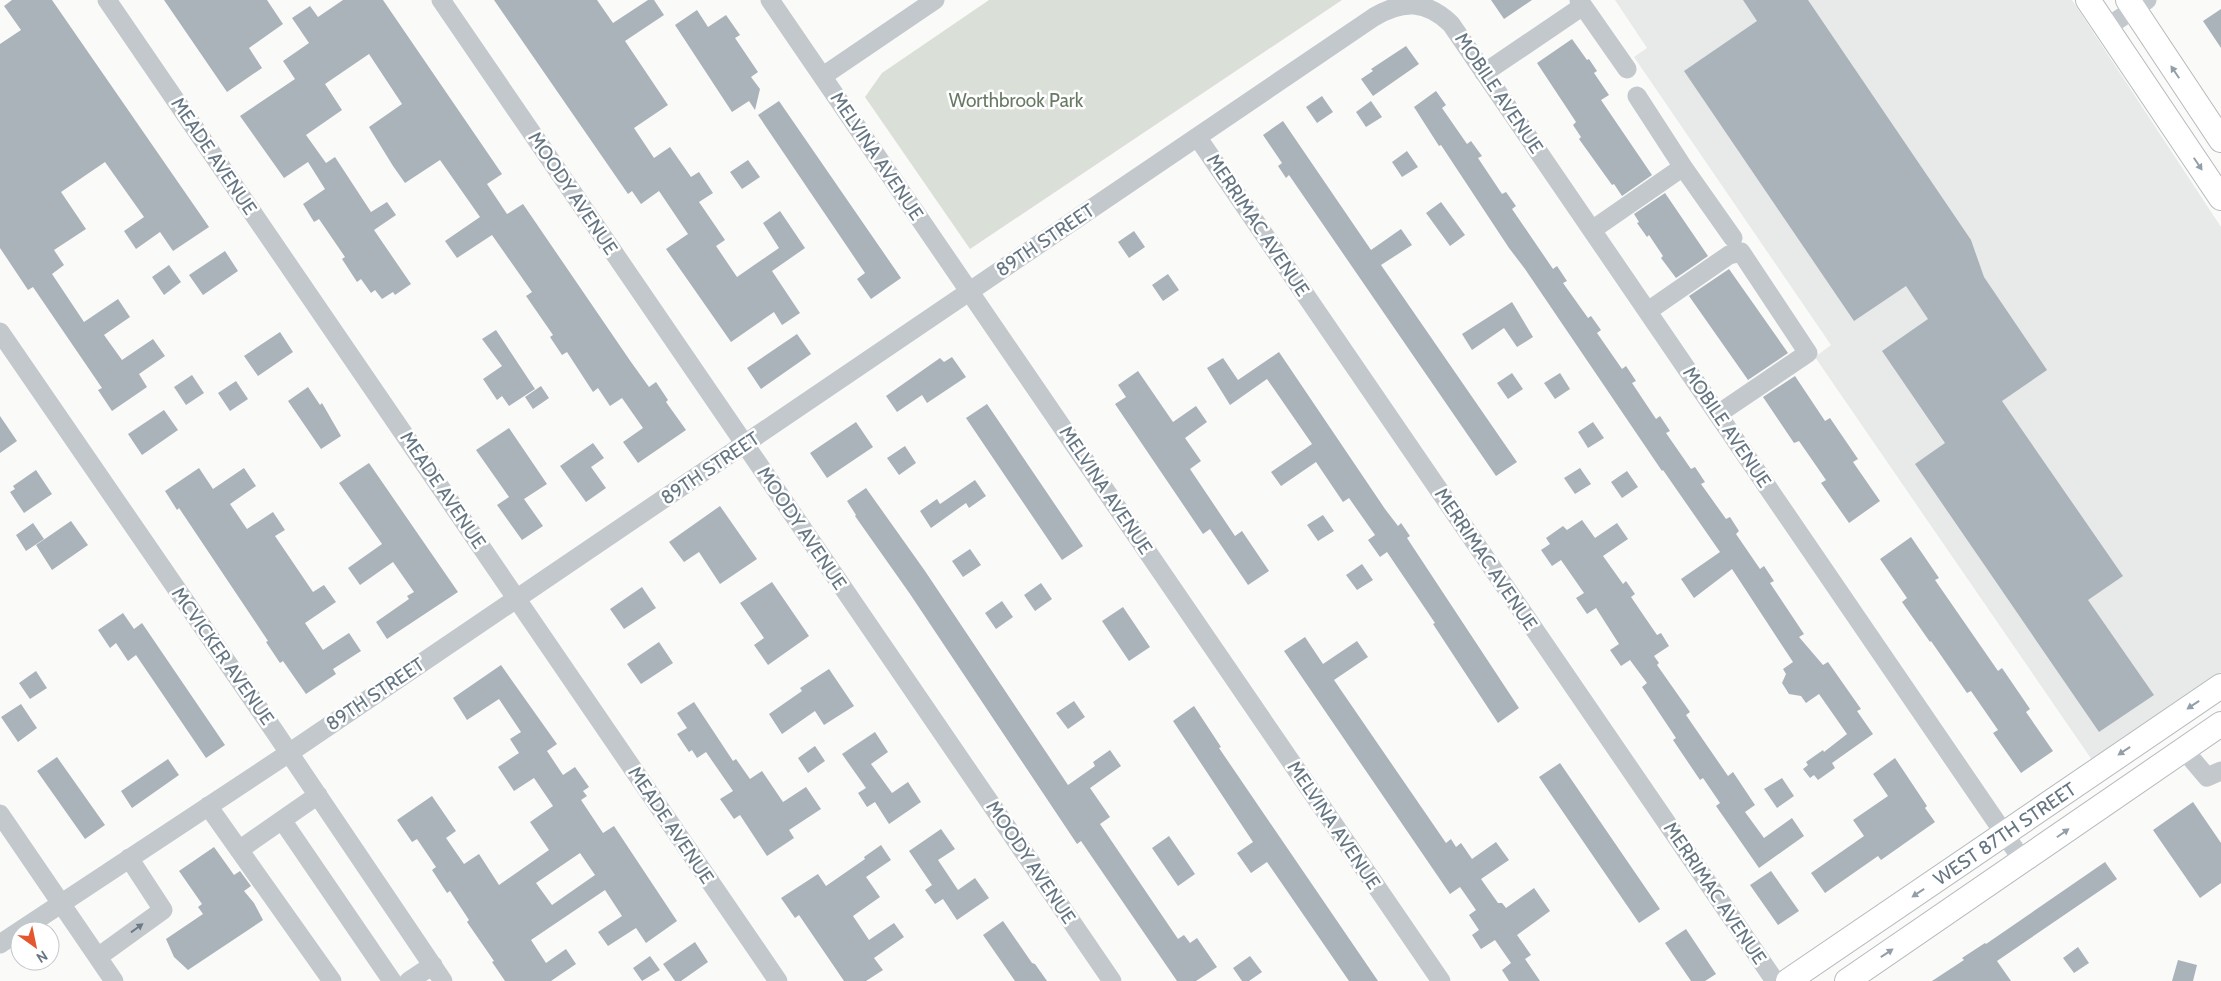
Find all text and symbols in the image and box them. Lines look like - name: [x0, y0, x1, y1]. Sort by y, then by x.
- street label: MOBILE AVENUE: [1450, 28, 1548, 158]
- one-way arrow: [2170, 65, 2180, 79]
- street label: MELVINA AVENUE: [826, 87, 928, 225]
- park label: Worthbrook Park: [949, 89, 1084, 112]
- street label: MEADE AVENUE: [166, 93, 262, 219]
- street label: MOODY AVENUE: [523, 127, 623, 259]
- street label: MERRIMAC AVENUE: [1202, 149, 1314, 301]
- one-way arrow: [2193, 157, 2203, 171]
- street label: 89TH STREET: [991, 199, 1099, 281]
- street label: MOBILE AVENUE: [1678, 362, 1776, 492]
- street label: MELVINA AVENUE: [1055, 421, 1157, 559]
- street label: MEADE AVENUE: [395, 427, 491, 553]
- street label: 89TH STREET: [656, 427, 764, 509]
- street label: MOODY AVENUE: [752, 462, 852, 594]
- street label: MERRIMAC AVENUE: [1430, 483, 1542, 635]
- street label: MCVICKER AVENUE: [167, 583, 279, 729]
- street label: 89TH STREET: [321, 653, 429, 735]
- one-way arrow: [2186, 700, 2199, 710]
- one-way arrow: [2118, 747, 2131, 756]
- street label: MELVINA AVENUE: [1283, 756, 1385, 894]
- street label: MEADE AVENUE: [623, 762, 719, 888]
- street label: WEST 87TH STREET: [1929, 777, 2080, 890]
- street label: MOODY AVENUE: [981, 796, 1081, 928]
- street label: MERRIMAC AVENUE: [1659, 817, 1771, 969]
- one-way arrow: [2056, 828, 2070, 838]
- one-way arrow: [1911, 888, 1925, 897]
- north arrow: [10, 921, 60, 971]
- one-way arrow: [130, 923, 144, 933]
- text: N: [33, 947, 51, 967]
- one-way arrow: [1881, 948, 1894, 958]

